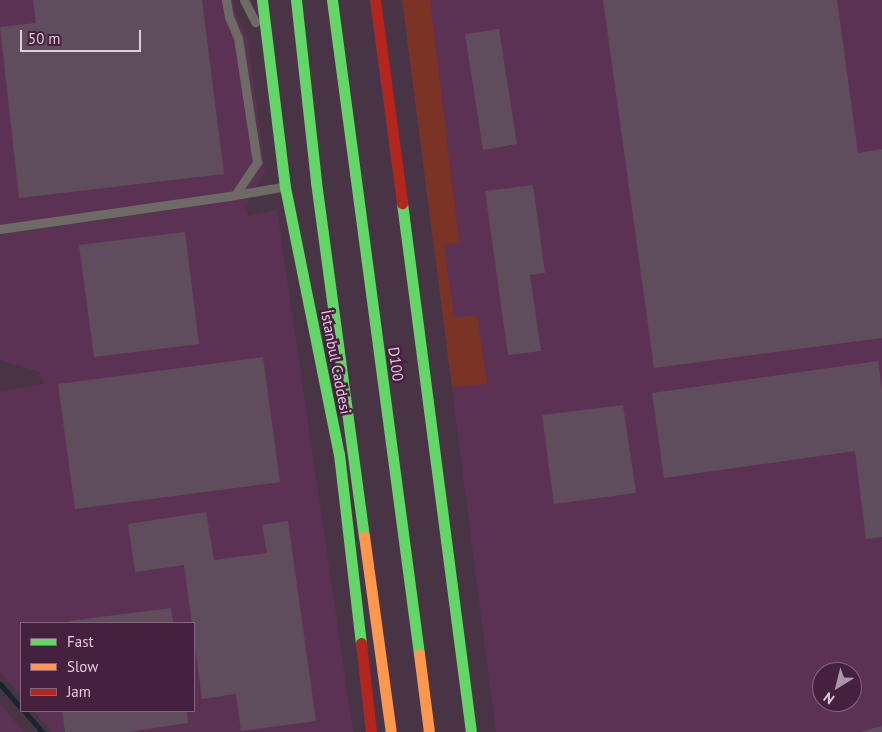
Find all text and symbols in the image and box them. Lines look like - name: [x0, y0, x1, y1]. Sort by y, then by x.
- scale bar: [22, 20, 144, 52]
- text: 50 m: [28, 29, 61, 48]
- street label: İstanbul Caddesi: [317, 308, 355, 416]
- street label: D100: [385, 346, 407, 382]
- legend: [20, 622, 195, 712]
- text: Fast: [67, 632, 94, 651]
- text: Slow: [67, 657, 98, 676]
- north arrow: [812, 662, 862, 712]
- text: Jam: [67, 682, 91, 701]
- text: N: [820, 688, 838, 708]

